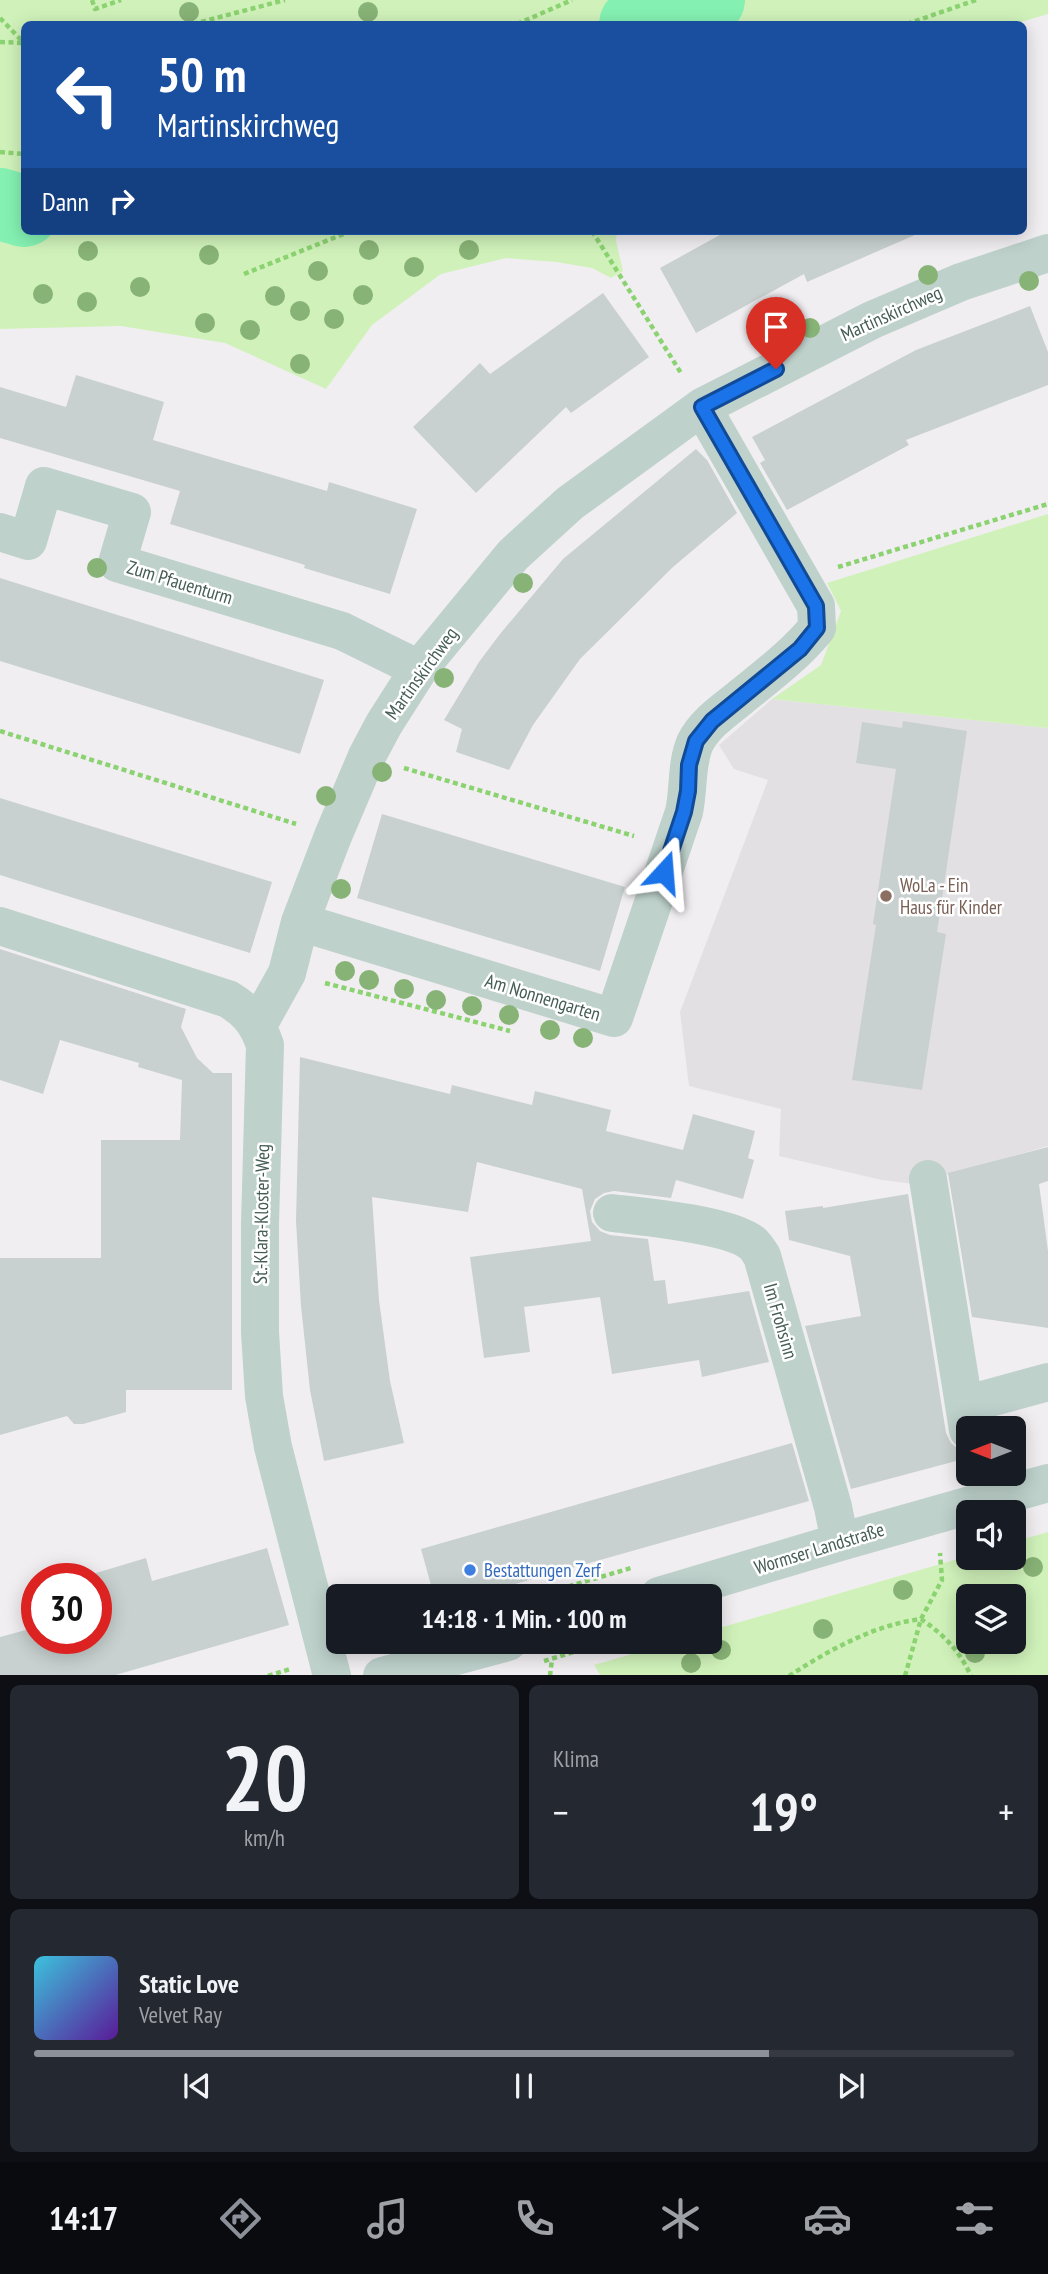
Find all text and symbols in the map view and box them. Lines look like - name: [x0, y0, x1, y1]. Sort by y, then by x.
- text: 50 m: [157, 42, 246, 106]
- icon: left: [42, 49, 133, 140]
- text: Martinskirchweg: [157, 104, 339, 146]
- icon: right: [103, 182, 141, 220]
- text: Dann: [42, 185, 89, 218]
- street label: Martinskirchweg: [837, 280, 945, 346]
- pin: [746, 297, 806, 369]
- icon: arrive: [757, 308, 795, 346]
- street label: Zum Pfauenturm: [124, 555, 236, 609]
- street label: Martinskirchweg: [379, 622, 463, 724]
- position arrow: [627, 835, 701, 909]
- place label: WoLa - Ein Haus für Kinder: [900, 873, 1003, 919]
- marker: WoLa - Ein Haus für Kinder: [878, 888, 894, 904]
- street label: Am Nonnengarten: [482, 968, 604, 1026]
- street label: St.-Klara-Kloster-Weg: [248, 1144, 274, 1284]
- street label: Im Frohsinn: [759, 1280, 803, 1362]
- north arrow: [956, 1416, 1026, 1486]
- map controls: [956, 1416, 1026, 1654]
- button: sound: [956, 1500, 1026, 1570]
- street label: Wormser Landstraße: [751, 1517, 887, 1579]
- place label: Bestattungen Zerf: [484, 1558, 602, 1582]
- marker: Bestattungen Zerf: [462, 1562, 478, 1578]
- speed limit sign: 30: [21, 1563, 112, 1654]
- button: layers: [956, 1584, 1026, 1654]
- text: 14:18 · 1 Min. · 100 m: [422, 1602, 626, 1635]
- text: 20: [221, 1718, 308, 1836]
- text: Klima: [553, 1744, 599, 1773]
- text: 19°: [749, 1778, 818, 1845]
- text: −: [553, 1787, 569, 1836]
- text: +: [998, 1787, 1014, 1836]
- text: km/h: [244, 1823, 285, 1852]
- text: Static Love: [139, 1967, 239, 2000]
- text: Velvet Ray: [139, 2000, 222, 2029]
- icon: previous: [178, 2067, 216, 2105]
- icon: pause: [505, 2067, 543, 2105]
- icon: next: [832, 2067, 870, 2105]
- icon: directions: [216, 2194, 265, 2243]
- icon: music: [363, 2194, 412, 2243]
- icon: phone: [510, 2194, 559, 2243]
- icon: climate: [656, 2194, 705, 2243]
- icon: car: [803, 2194, 852, 2243]
- icon: filters: [950, 2194, 999, 2243]
- text: 14:17: [49, 2197, 118, 2239]

